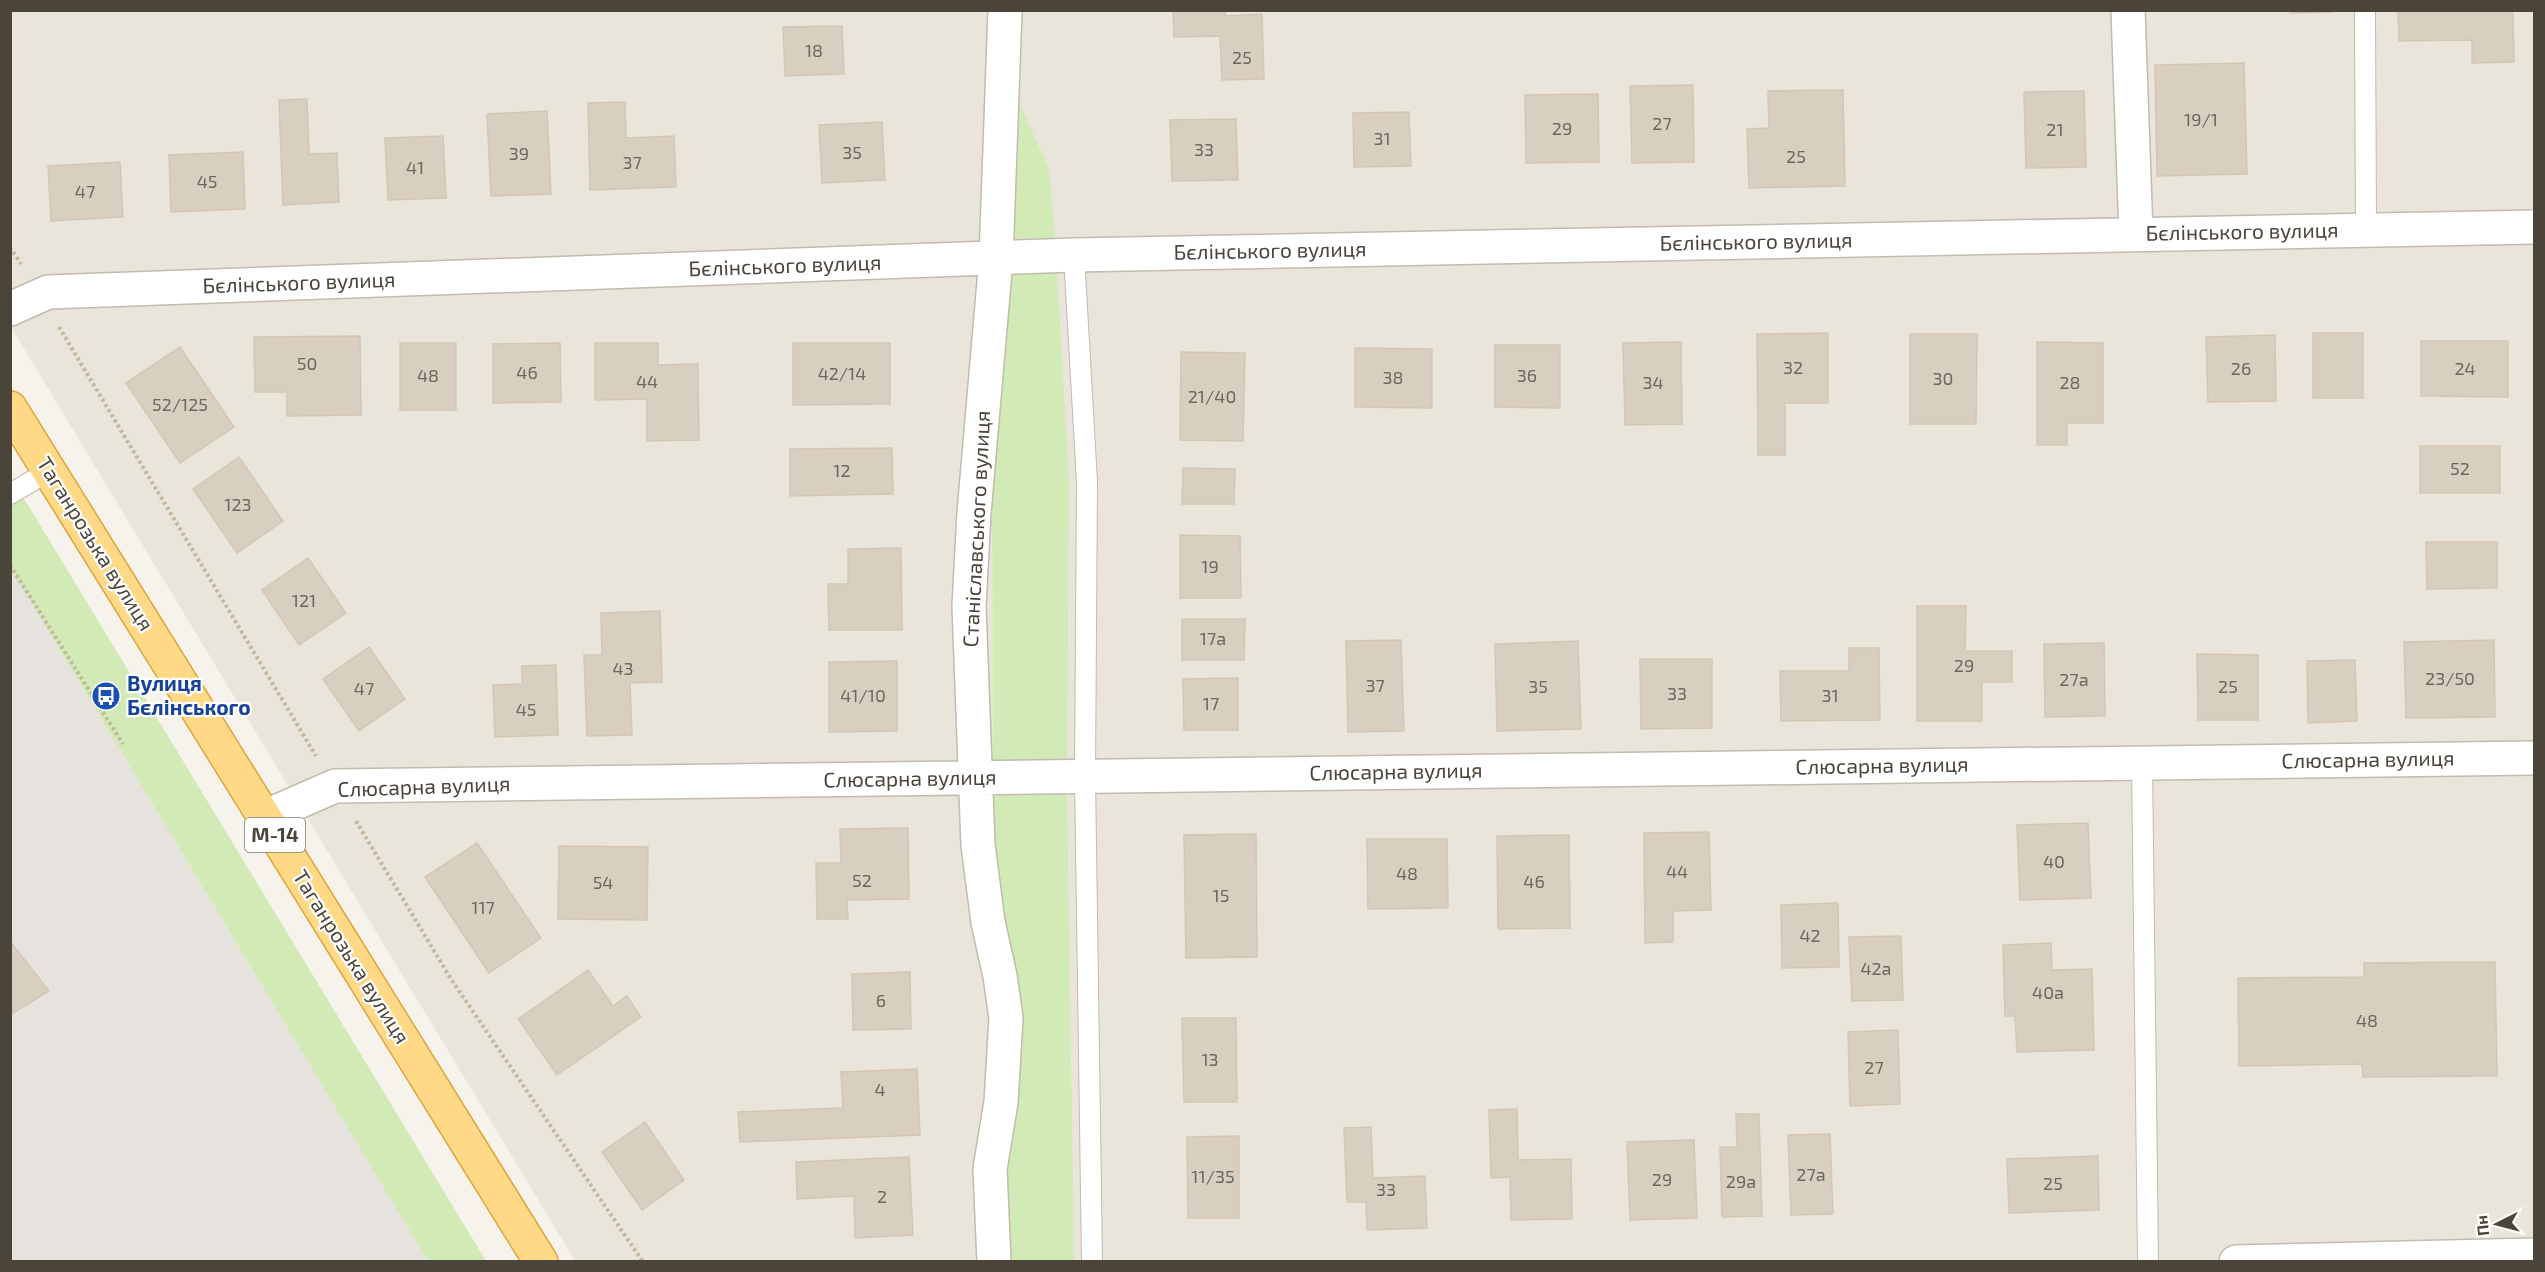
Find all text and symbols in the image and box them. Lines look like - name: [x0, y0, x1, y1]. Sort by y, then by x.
- house number: 18: [805, 39, 823, 61]
- house number: 25: [1232, 46, 1252, 68]
- house number: 19/1: [2184, 108, 2218, 130]
- house number: 27: [1652, 112, 1672, 134]
- house number: 29: [1552, 117, 1572, 139]
- house number: 21: [2046, 118, 2064, 140]
- house number: 31: [1373, 127, 1391, 149]
- house number: 33: [1194, 138, 1214, 160]
- house number: 35: [842, 141, 862, 163]
- house number: 39: [509, 142, 529, 164]
- house number: 25: [1786, 145, 1806, 167]
- house number: 37: [622, 151, 642, 173]
- house number: 41: [406, 156, 424, 178]
- house number: 45: [197, 170, 217, 192]
- house number: 47: [75, 180, 95, 202]
- street label: Бєлінського вулиця: [2145, 216, 2339, 246]
- street label: Бєлінського вулиця: [1659, 226, 1853, 256]
- street label: Бєлінського вулиця: [1173, 235, 1367, 265]
- street label: Бєлінського вулиця: [688, 249, 882, 281]
- street label: Бєлінського вулиця: [202, 266, 396, 298]
- house number: 50: [297, 352, 317, 374]
- house number: 32: [1783, 356, 1803, 378]
- house number: 26: [2231, 357, 2251, 379]
- house number: 24: [2454, 357, 2476, 379]
- house number: 46: [516, 361, 538, 383]
- house number: 42/14: [818, 362, 866, 384]
- house number: 48: [417, 364, 439, 386]
- house number: 36: [1517, 364, 1537, 386]
- house number: 38: [1383, 366, 1403, 388]
- house number: 30: [1933, 367, 1953, 389]
- house number: 44: [636, 370, 658, 392]
- house number: 34: [1642, 371, 1664, 393]
- house number: 28: [2059, 371, 2081, 393]
- house number: 21/40: [1188, 385, 1236, 407]
- house number: 52/125: [152, 393, 208, 415]
- street label: Станіславського вулиця: [957, 410, 995, 648]
- street label: Таганрозька вулиця: [32, 452, 160, 635]
- house number: 52: [2450, 457, 2470, 479]
- house number: 12: [833, 459, 851, 481]
- house number: 123: [224, 493, 252, 515]
- house number: 19: [1201, 555, 1219, 577]
- house number: 121: [292, 589, 316, 611]
- house number: 17а: [1200, 627, 1226, 649]
- house number: 29: [1954, 654, 1974, 676]
- house number: 43: [612, 657, 634, 679]
- house number: 23/50: [2425, 667, 2475, 689]
- house number: 27а: [2059, 668, 2089, 690]
- place label: Вулиця Бєлінського: [127, 670, 251, 719]
- house number: 37: [1365, 674, 1385, 696]
- house number: 35: [1528, 675, 1548, 697]
- house number: 25: [2218, 675, 2238, 697]
- house number: 47: [354, 677, 374, 699]
- bus stop icon: Вулиця Бєлінського: [90, 680, 122, 712]
- house number: 33: [1667, 682, 1687, 704]
- house number: 41/10: [840, 684, 886, 706]
- house number: 31: [1821, 684, 1839, 706]
- house number: 17: [1203, 692, 1219, 714]
- house number: 45: [516, 698, 536, 720]
- street label: Слюсарна вулиця: [2281, 744, 2455, 774]
- street label: Слюсарна вулиця: [1795, 750, 1969, 780]
- street label: Слюсарна вулиця: [1309, 756, 1483, 786]
- street label: Слюсарна вулиця: [823, 763, 997, 793]
- street label: Слюсарна вулиця: [337, 770, 511, 802]
- road number: М-14: [245, 818, 305, 852]
- house number: 40: [2043, 850, 2065, 872]
- house number: 44: [1666, 860, 1688, 882]
- house number: 48: [1396, 862, 1418, 884]
- street label: Таганрозька вулиця: [288, 865, 416, 1048]
- house number: 52: [852, 869, 872, 891]
- house number: 46: [1523, 870, 1545, 892]
- house number: 54: [593, 871, 613, 893]
- house number: 15: [1213, 884, 1229, 906]
- house number: 117: [471, 896, 495, 918]
- house number: 42: [1799, 924, 1821, 946]
- house number: 42а: [1860, 957, 1892, 979]
- house number: 40а: [2032, 981, 2064, 1003]
- house number: 6: [876, 989, 886, 1011]
- house number: 48: [2356, 1009, 2378, 1031]
- house number: 13: [1201, 1048, 1219, 1070]
- house number: 27: [1864, 1056, 1884, 1078]
- house number: 4: [874, 1078, 886, 1100]
- house number: 27а: [1796, 1163, 1826, 1185]
- house number: 11/35: [1191, 1165, 1235, 1187]
- house number: 29: [1652, 1168, 1672, 1190]
- house number: 29а: [1726, 1170, 1756, 1192]
- house number: 25: [2043, 1172, 2063, 1194]
- house number: 33: [1376, 1178, 1396, 1200]
- house number: 2: [877, 1185, 887, 1207]
- north arrow: [2467, 1194, 2527, 1254]
- text: Пн: [2471, 1214, 2492, 1237]

